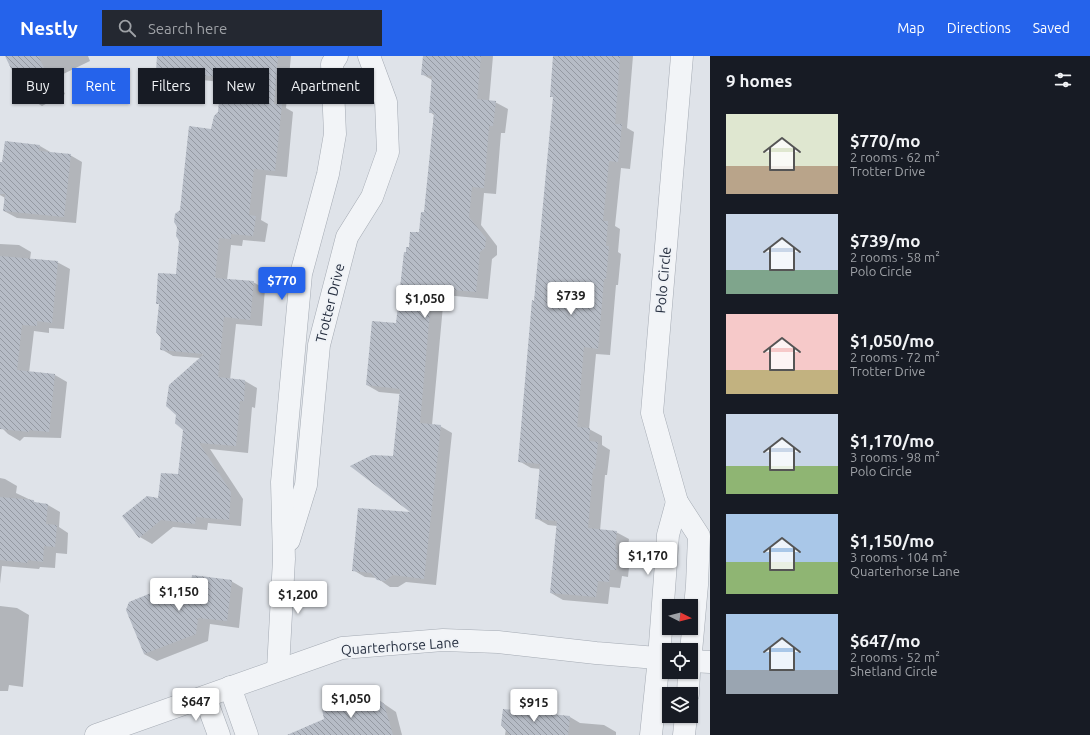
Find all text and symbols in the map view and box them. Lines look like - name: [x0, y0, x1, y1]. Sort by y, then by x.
- search box: [102, 10, 382, 46]
- text: Nestly: [20, 17, 78, 39]
- icon: search: [116, 17, 138, 39]
- text: Search here: [148, 20, 227, 37]
- text: Map: [897, 20, 925, 36]
- text: Directions: [947, 20, 1011, 36]
- text: Saved: [1033, 20, 1070, 36]
- chip: Buy: [12, 68, 64, 104]
- chip: Rent: [72, 68, 130, 104]
- chip: Filters: [138, 68, 205, 104]
- chip: New: [213, 68, 269, 104]
- chip: Apartment: [277, 68, 374, 104]
- icon: filters: [1052, 69, 1074, 91]
- text: 9 homes: [726, 71, 792, 90]
- icon: home: [758, 130, 806, 178]
- text: $770/mo: [850, 131, 920, 150]
- text: 2 rooms · 62 m²: [850, 150, 940, 164]
- text: Trotter Drive: [850, 164, 925, 178]
- icon: home: [758, 230, 806, 278]
- text: $739/mo: [850, 231, 920, 250]
- street label: Polo Circle: [652, 246, 674, 314]
- text: 2 rooms · 58 m²: [850, 250, 940, 264]
- street label: Trotter Drive: [312, 262, 348, 344]
- text: Polo Circle: [850, 264, 912, 278]
- pin: $770: [258, 267, 306, 301]
- text: $770: [267, 273, 297, 287]
- pin: $739: [547, 282, 595, 316]
- pin: $1,050: [392, 285, 458, 319]
- text: $739: [556, 288, 586, 302]
- text: $1,050: [405, 291, 445, 305]
- icon: home: [758, 330, 806, 378]
- text: $1,050/mo: [850, 331, 934, 350]
- text: 2 rooms · 72 m²: [850, 350, 940, 364]
- text: Trotter Drive: [850, 364, 925, 378]
- icon: home: [758, 430, 806, 478]
- text: $1,170/mo: [850, 431, 934, 450]
- text: 3 rooms · 98 m²: [850, 450, 940, 464]
- text: Polo Circle: [850, 464, 912, 478]
- icon: home: [758, 530, 806, 578]
- text: $1,150/mo: [850, 531, 934, 550]
- pin: $1,170: [615, 542, 681, 576]
- text: $1,170: [628, 548, 668, 562]
- text: 3 rooms · 104 m²: [850, 550, 947, 564]
- text: Quarterhorse Lane: [850, 564, 960, 578]
- pin: $1,150: [146, 578, 212, 612]
- pin: $1,200: [265, 581, 331, 615]
- text: $1,150: [159, 584, 199, 598]
- text: $1,200: [278, 587, 318, 601]
- north arrow: [662, 599, 698, 635]
- map controls: [662, 599, 698, 723]
- icon: home: [758, 630, 806, 678]
- text: $647/mo: [850, 631, 920, 650]
- street label: Quarterhorse Lane: [340, 634, 460, 658]
- button: locate: [662, 643, 698, 679]
- text: 2 rooms · 52 m²: [850, 650, 940, 664]
- text: Shetland Circle: [850, 664, 937, 678]
- pin: $1,050: [318, 685, 384, 719]
- button: layers: [662, 687, 698, 723]
- pin: $647: [172, 688, 220, 722]
- pin: $915: [510, 689, 558, 723]
- text: $1,050: [331, 691, 371, 705]
- text: $647: [181, 694, 211, 708]
- text: $915: [519, 695, 549, 709]

